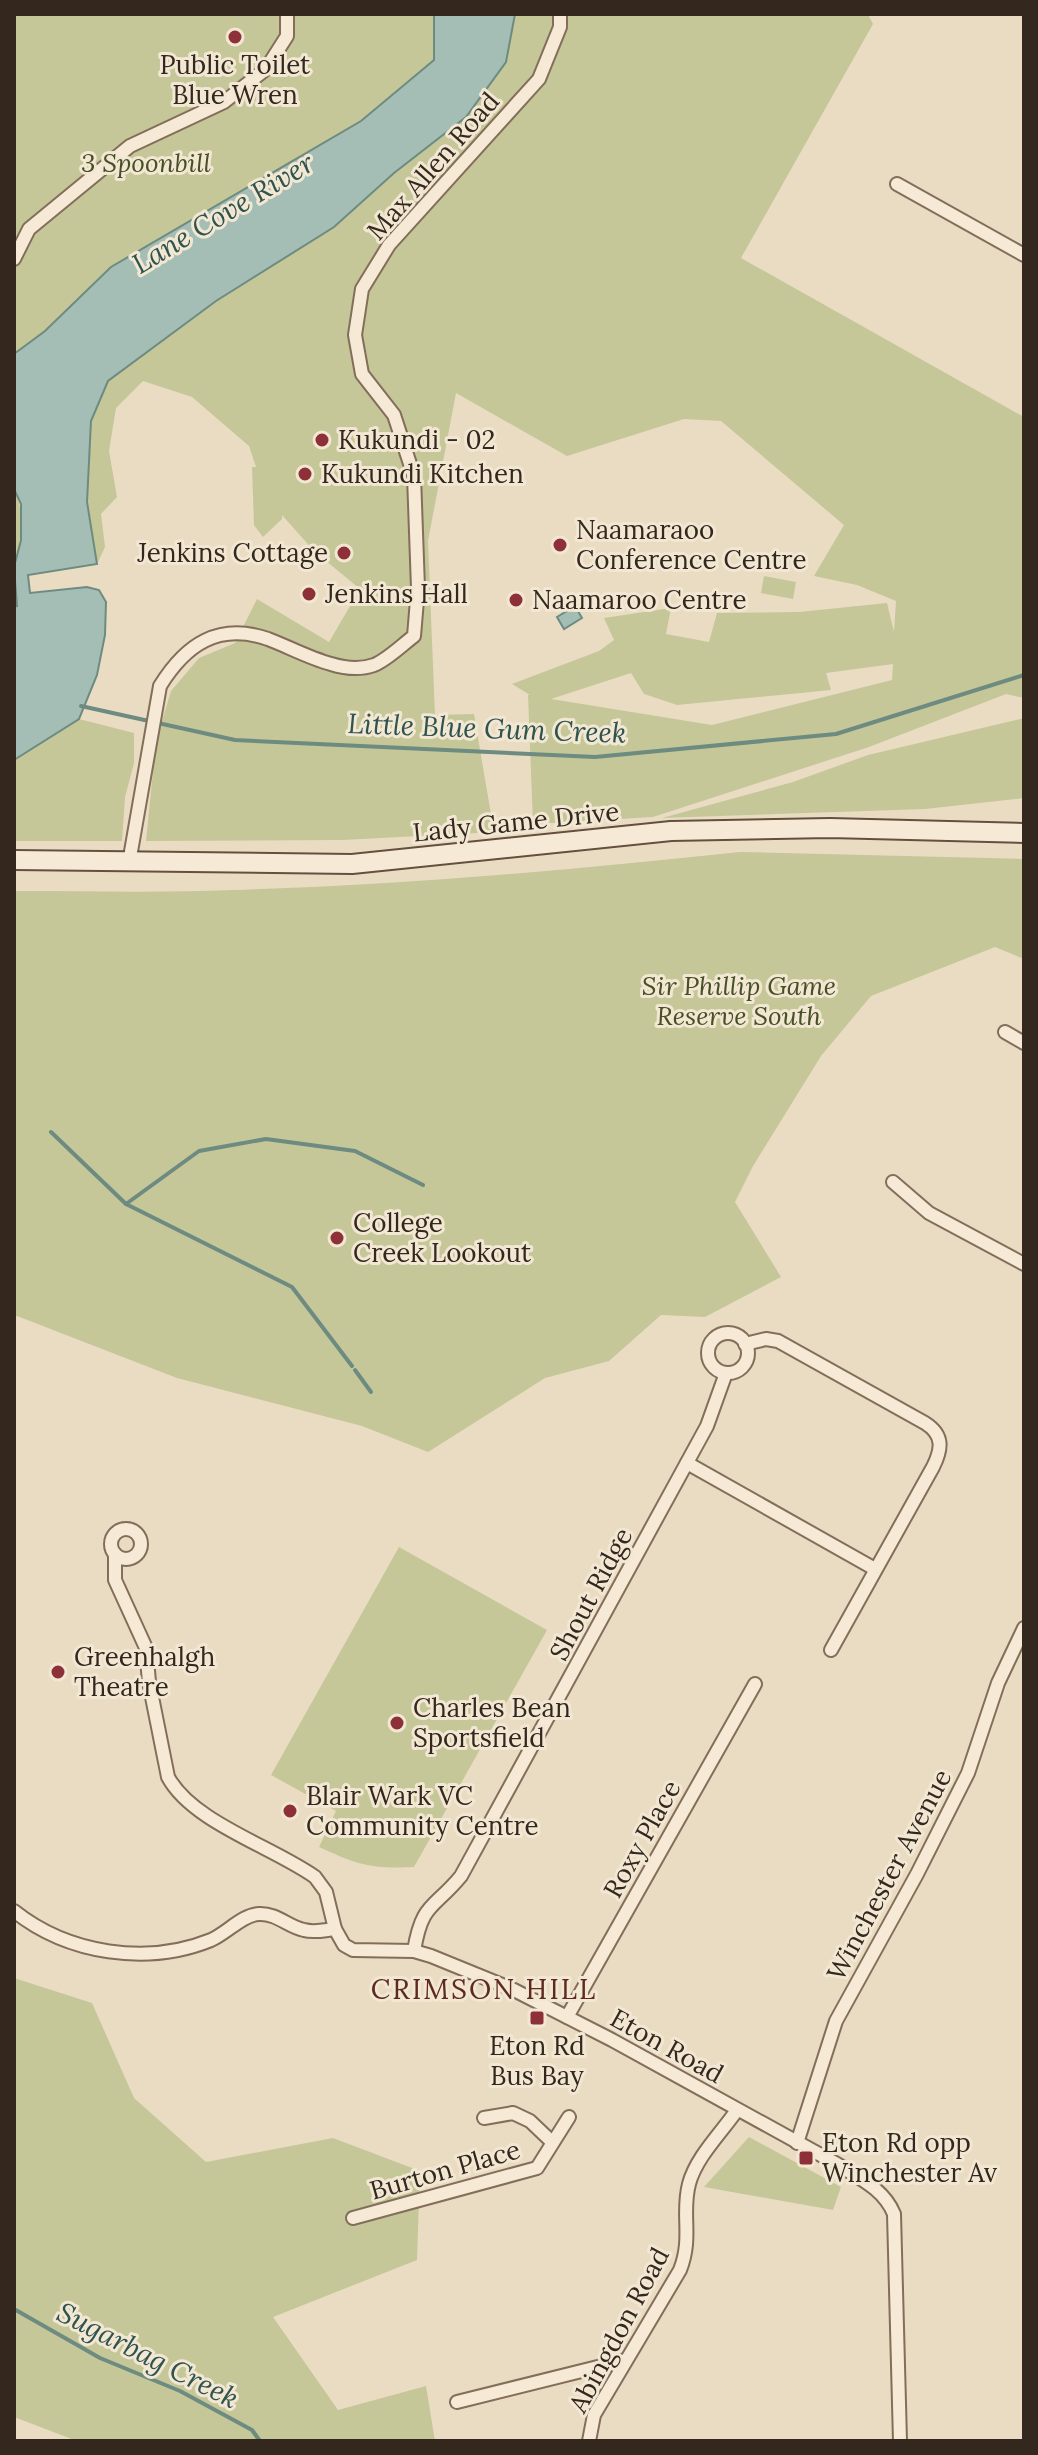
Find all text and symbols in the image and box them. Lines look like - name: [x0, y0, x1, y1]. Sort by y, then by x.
- marker: Public Toilet Blue Wren: [226, 28, 244, 46]
- place label: Public Toilet Blue Wren: [160, 48, 310, 111]
- street label: Max Allen Road: [359, 85, 506, 246]
- water label: Lane Cove River: [125, 144, 321, 282]
- park label: 3 Spoonbill: [81, 146, 212, 179]
- place label: Kukundi - 02: [338, 423, 495, 456]
- marker: Kukundi - 02: [313, 431, 331, 449]
- place label: Kukundi Kitchen: [321, 457, 524, 490]
- marker: Kukundi Kitchen: [296, 465, 314, 483]
- place label: Naamaraoo Conference Centre: [576, 513, 807, 576]
- place label: Jenkins Cottage: [136, 536, 328, 569]
- marker: Naamaraoo Conference Centre: [551, 536, 569, 554]
- marker: Jenkins Cottage: [335, 544, 353, 562]
- place label: Jenkins Hall: [324, 577, 468, 610]
- place label: Naamaroo Centre: [532, 583, 747, 616]
- marker: Jenkins Hall: [300, 585, 318, 603]
- marker: Naamaroo Centre: [507, 591, 525, 609]
- water label: Little Blue Gum Creek: [347, 705, 627, 751]
- street label: Lady Game Drive: [411, 794, 621, 849]
- park label: Sir Phillip Game Reserve South: [642, 969, 836, 1032]
- place label: College Creek Lookout: [353, 1206, 531, 1269]
- marker: College Creek Lookout: [328, 1229, 346, 1247]
- street label: Shout Ridge: [542, 1522, 639, 1666]
- place label: Greenhalgh Theatre: [74, 1640, 215, 1703]
- marker: Greenhalgh Theatre: [49, 1663, 67, 1681]
- place label: Charles Bean Sportsfield: [413, 1691, 571, 1754]
- marker: Charles Bean Sportsfield: [388, 1714, 406, 1732]
- street label: Winchester Avenue: [819, 1763, 958, 1986]
- street label: Roxy Place: [596, 1774, 687, 1903]
- place label: Blair Wark VC Community Centre: [306, 1779, 539, 1842]
- marker: Blair Wark VC Community Centre: [281, 1802, 299, 1820]
- district label: CRIMSON HILL: [371, 1971, 597, 2007]
- street label: Eton Road: [605, 2001, 730, 2090]
- marker: Eton Rd Bus Bay: [528, 2009, 546, 2027]
- place label: Eton Rd Bus Bay: [489, 2029, 585, 2092]
- place label: Eton Rd opp Winchester Av: [822, 2126, 998, 2189]
- street label: Burton Place: [366, 2132, 524, 2207]
- marker: Eton Rd opp Winchester Av: [797, 2149, 815, 2167]
- street label: Abingdon Road: [561, 2241, 676, 2419]
- water label: Sugarbag Creek: [51, 2294, 245, 2416]

